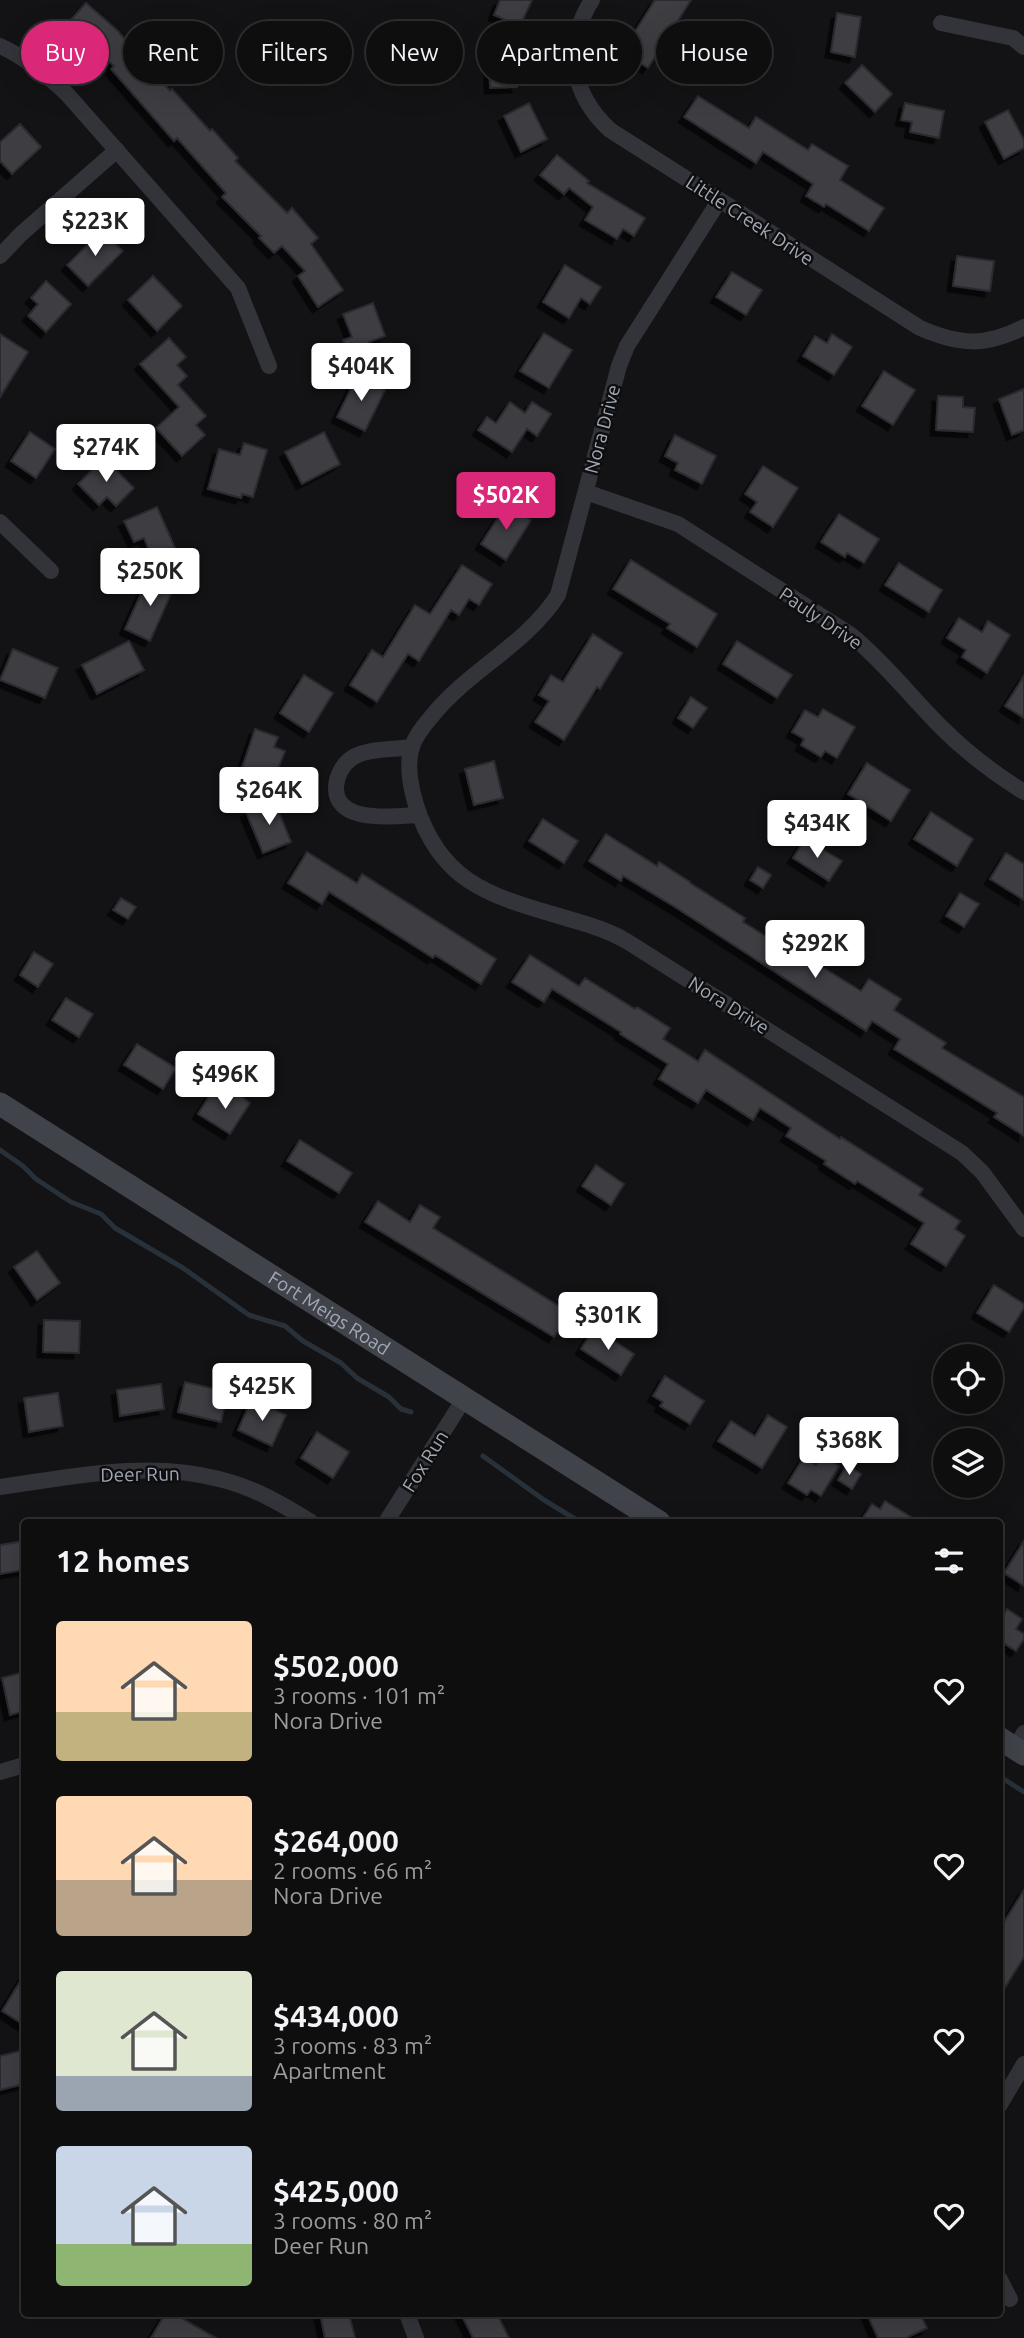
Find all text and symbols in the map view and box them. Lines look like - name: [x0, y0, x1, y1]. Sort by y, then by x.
- chip: Buy: [21, 21, 109, 84]
- chip: Rent: [123, 21, 223, 84]
- chip: Filters: [237, 21, 352, 84]
- chip: New: [366, 21, 463, 84]
- chip: Apartment: [477, 21, 642, 84]
- chip: House: [656, 21, 772, 84]
- street label: Little Creek Drive: [682, 171, 818, 269]
- pin: $223K: [46, 198, 144, 258]
- text: $223K: [61, 208, 129, 233]
- pin: $404K: [312, 344, 410, 403]
- text: $404K: [327, 353, 395, 378]
- street label: Nora Drive: [580, 382, 624, 476]
- pin: $274K: [57, 424, 155, 484]
- text: $274K: [72, 434, 140, 459]
- pin: $502K: [457, 472, 555, 532]
- text: $502K: [472, 482, 540, 507]
- pin: $250K: [101, 548, 199, 608]
- text: $250K: [116, 558, 184, 583]
- street label: Pauly Drive: [775, 582, 867, 654]
- pin: $264K: [220, 768, 318, 827]
- text: $264K: [235, 777, 303, 802]
- pin: $434K: [768, 800, 866, 860]
- text: $434K: [783, 810, 851, 835]
- pin: $292K: [766, 920, 864, 980]
- text: $292K: [781, 930, 849, 955]
- street label: Nora Drive: [685, 972, 773, 1038]
- pin: $496K: [176, 1052, 274, 1111]
- text: $496K: [191, 1061, 259, 1086]
- street label: Fort Meigs Road: [265, 1266, 394, 1359]
- pin: $301K: [559, 1292, 657, 1352]
- text: $301K: [574, 1302, 642, 1327]
- map controls: [933, 1344, 1003, 1498]
- button: locate: [933, 1344, 1003, 1414]
- pin: $425K: [213, 1364, 311, 1423]
- text: $425K: [228, 1373, 296, 1398]
- pin: $368K: [800, 1418, 898, 1477]
- street label: Fox Run: [398, 1426, 452, 1496]
- text: $368K: [815, 1427, 883, 1452]
- button: layers: [933, 1428, 1003, 1498]
- street label: Deer Run: [100, 1462, 180, 1486]
- icon: filters: [930, 1542, 968, 1580]
- text: 12 homes: [56, 1544, 190, 1578]
- icon: home: [112, 1649, 196, 1733]
- text: $502,000: [273, 1649, 399, 1683]
- icon: heart: [930, 1672, 968, 1710]
- text: 3 rooms · 101 m²: [273, 1683, 445, 1708]
- text: Nora Drive: [273, 1708, 383, 1733]
- icon: home: [112, 1824, 196, 1908]
- text: $264,000: [273, 1824, 399, 1858]
- icon: heart: [930, 1847, 968, 1885]
- text: 2 rooms · 66 m²: [273, 1858, 432, 1883]
- text: Nora Drive: [273, 1883, 383, 1908]
- icon: home: [112, 1999, 196, 2083]
- text: $434,000: [273, 1999, 399, 2033]
- icon: heart: [930, 2022, 968, 2060]
- text: 3 rooms · 83 m²: [273, 2033, 432, 2058]
- text: Apartment: [273, 2058, 386, 2083]
- icon: home: [112, 2174, 196, 2258]
- text: $425,000: [273, 2174, 399, 2208]
- icon: heart: [930, 2197, 968, 2235]
- text: 3 rooms · 80 m²: [273, 2208, 432, 2233]
- text: Deer Run: [273, 2233, 369, 2258]

